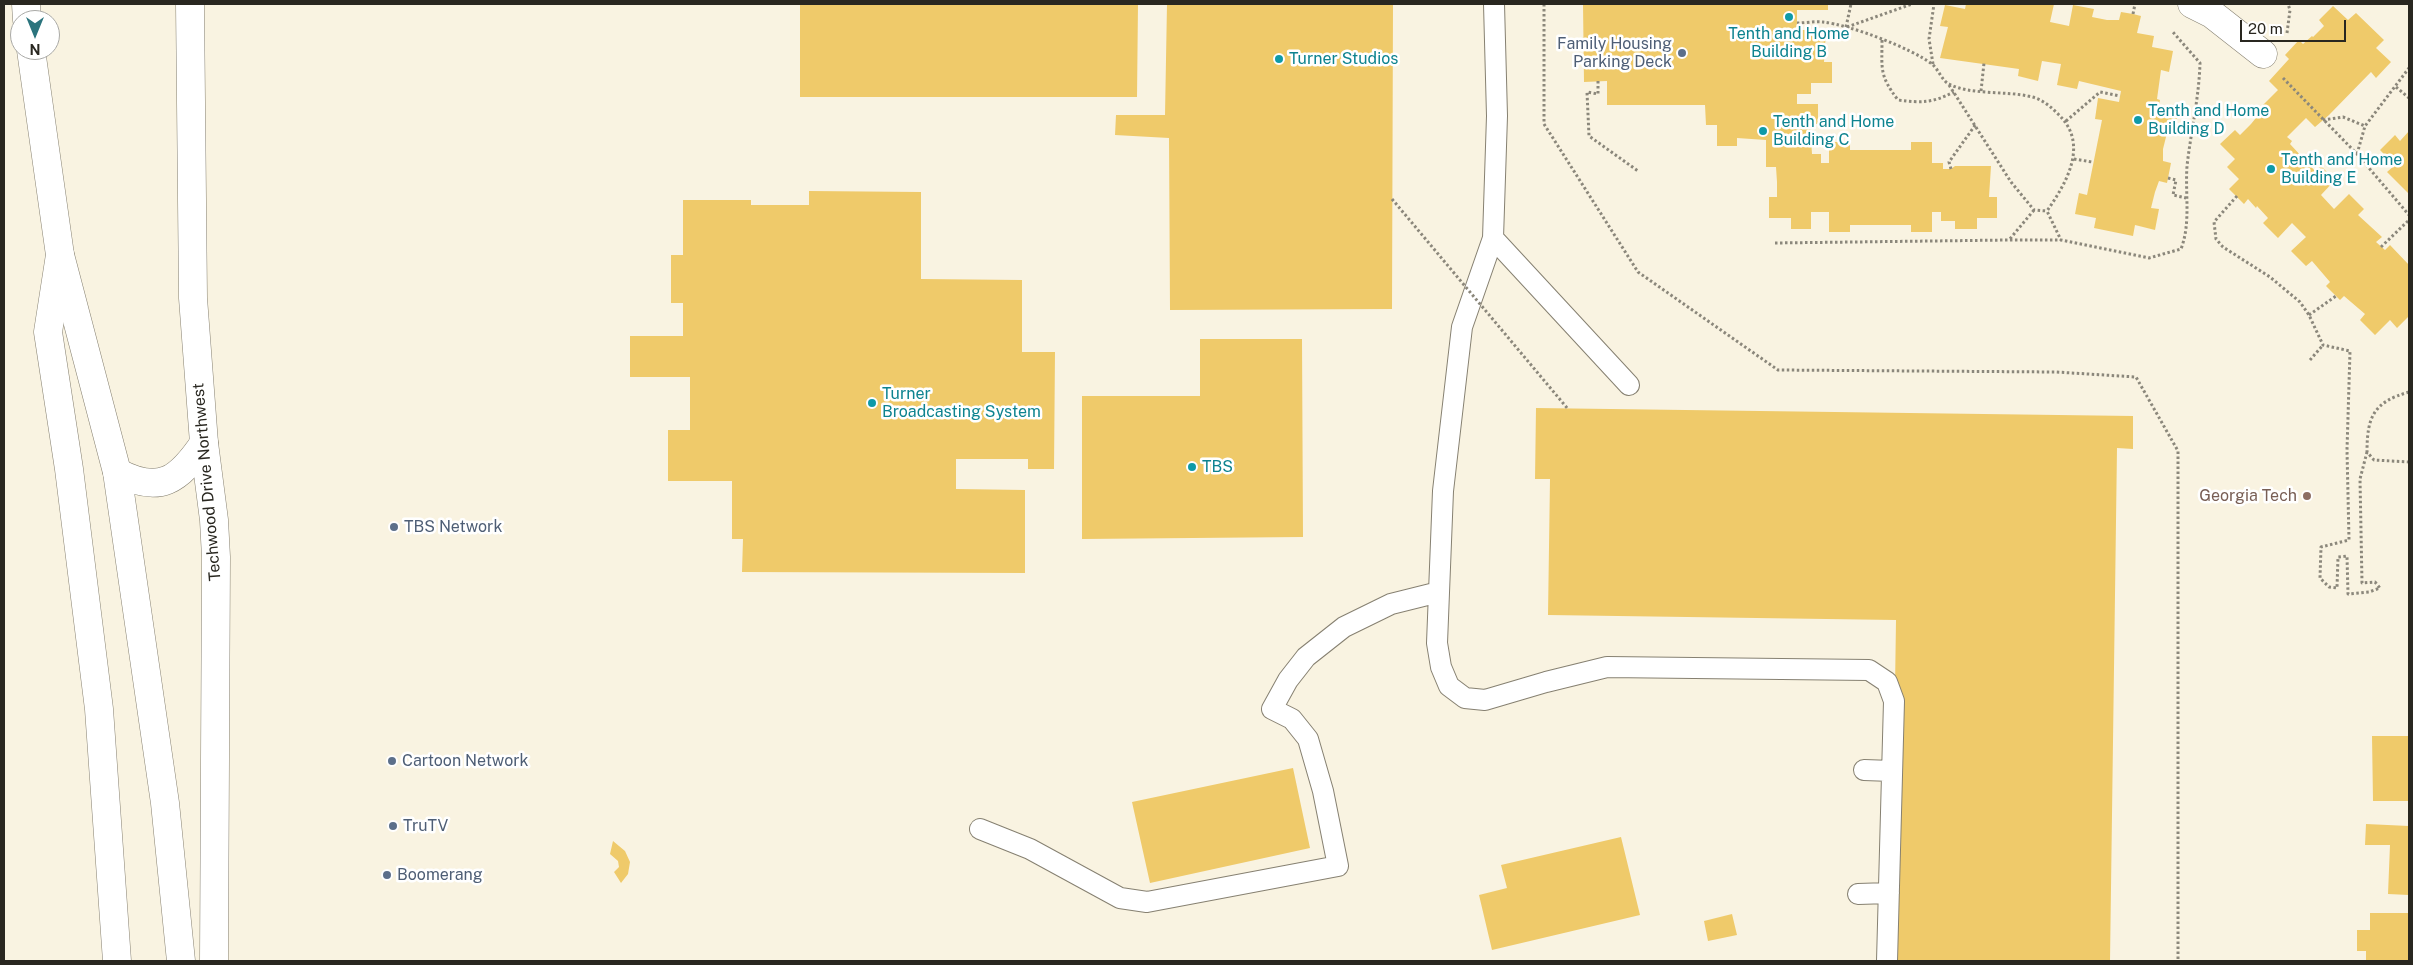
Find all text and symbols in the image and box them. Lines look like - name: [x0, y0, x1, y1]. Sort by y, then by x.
- north arrow: [10, 10, 60, 60]
- scale bar: [2243, 10, 2349, 42]
- marker: Tenth and Home Building B: [1783, 11, 1795, 23]
- text: 20 m: [2248, 20, 2283, 37]
- place label: Tenth and Home Building B: [1728, 24, 1850, 62]
- place label: Family Housing Parking Deck: [1557, 34, 1672, 72]
- text: N: [30, 41, 40, 57]
- marker: Family Housing Parking Deck: [1676, 47, 1688, 59]
- place label: Turner Studios: [1289, 49, 1398, 69]
- marker: Turner Studios: [1273, 53, 1285, 65]
- place label: Tenth and Home Building D: [2148, 101, 2269, 139]
- place label: Tenth and Home Building C: [1773, 112, 1894, 150]
- marker: Tenth and Home Building D: [2132, 114, 2144, 126]
- marker: Tenth and Home Building C: [1757, 125, 1769, 137]
- place label: Tenth and Home Building E: [2281, 150, 2402, 188]
- marker: Tenth and Home Building E: [2265, 163, 2277, 175]
- street label: Techwood Drive Northwest: [189, 382, 225, 582]
- place label: Turner Broadcasting System: [882, 384, 1041, 422]
- marker: Turner Broadcasting System: [866, 397, 878, 409]
- place label: TBS: [1202, 457, 1233, 477]
- marker: TBS: [1186, 461, 1198, 473]
- place label: Georgia Tech: [2199, 486, 2297, 506]
- marker: Georgia Tech: [2301, 490, 2313, 502]
- place label: TBS Network: [404, 517, 502, 537]
- marker: TBS Network: [388, 521, 400, 533]
- place label: Cartoon Network: [402, 751, 528, 771]
- marker: Cartoon Network: [386, 755, 398, 767]
- place label: TruTV: [403, 816, 448, 836]
- marker: TruTV: [387, 820, 399, 832]
- place label: Boomerang: [397, 865, 483, 885]
- marker: Boomerang: [381, 869, 393, 881]

